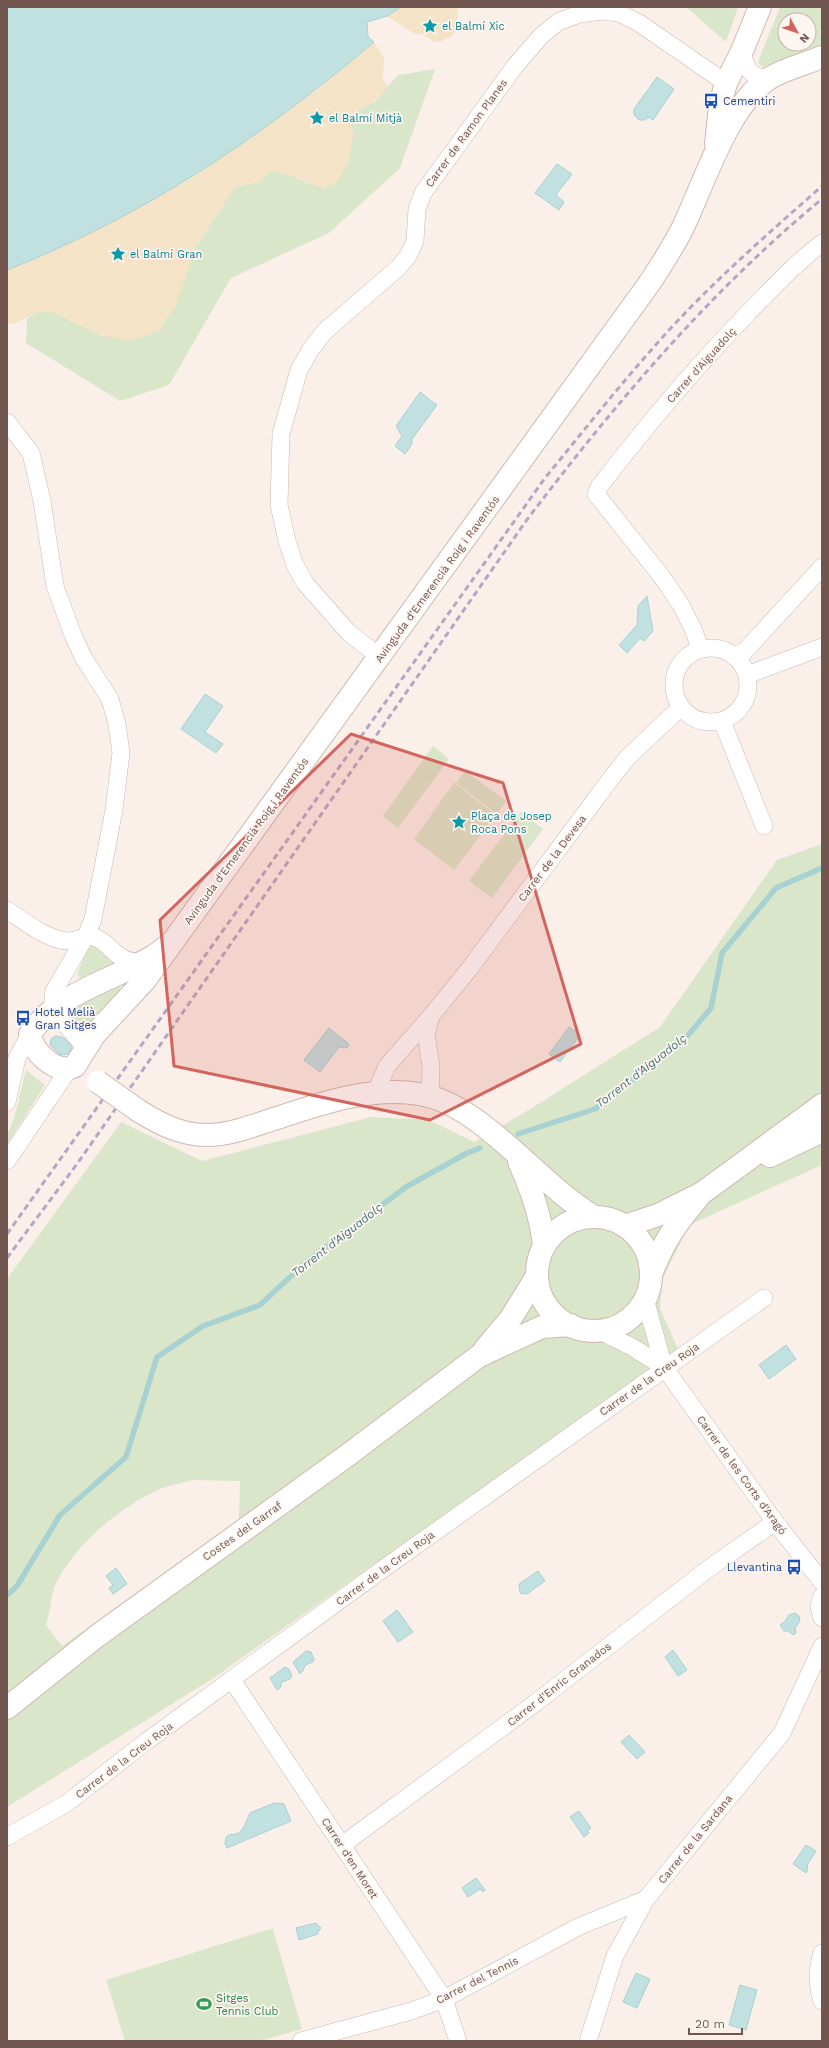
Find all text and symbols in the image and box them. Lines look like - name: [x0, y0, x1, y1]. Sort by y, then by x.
- north arrow: [777, 12, 817, 52]
- place icon: el Balmí Xic: [421, 17, 439, 35]
- place label: el Balmí Xic: [442, 20, 505, 33]
- text: N: [797, 31, 812, 45]
- street label: Carrer de Ramon Planes: [423, 77, 510, 190]
- bus stop icon: Cementiri: [702, 92, 720, 110]
- place label: Cementiri: [723, 95, 775, 108]
- place icon: el Balmí Mitjà: [308, 109, 326, 127]
- place label: el Balmí Mitjà: [329, 112, 402, 125]
- place icon: el Balmí Gran: [109, 245, 127, 263]
- place label: el Balmí Gran: [130, 248, 202, 261]
- street label: Carrer d'Aiguadolç: [664, 325, 739, 406]
- street label: Avinguda d'Emerencià Roig i Raventós: [372, 493, 503, 665]
- street label: Avinguda d'Emerencià Roig i Raventós: [181, 755, 312, 927]
- place label: Plaça de Josep Roca Pons: [471, 810, 552, 836]
- street label: Carrer de la Devesa: [516, 812, 589, 904]
- place icon: Plaça de Josep Roca Pons: [450, 813, 468, 831]
- place label: Hotel Melià Gran Sitges: [35, 1006, 97, 1032]
- bus stop icon: Hotel Melià Gran Sitges: [14, 1009, 32, 1027]
- water label: Torrent d'Aiguadolç: [593, 1031, 690, 1111]
- water label: Torrent d'Aiguadolç: [289, 1200, 386, 1280]
- street label: Carrer de la Creu Roja: [597, 1340, 702, 1419]
- street label: Carrer de les Corts d'Aragó: [694, 1413, 789, 1537]
- street label: Costes del Garraf: [200, 1499, 285, 1564]
- street label: Carrer de la Creu Roja: [333, 1528, 437, 1609]
- bus stop icon: Llevantina: [785, 1558, 803, 1576]
- place label: Llevantina: [727, 1561, 782, 1574]
- street label: Carrer d'Enric Granados: [505, 1640, 614, 1729]
- street label: Carrer de la Creu Roja: [73, 1720, 176, 1801]
- street label: Carrer de la Sardana: [656, 1792, 735, 1886]
- street label: Carrer d'en Moret: [319, 1815, 381, 1902]
- street label: Carrer del Tennis: [434, 1954, 521, 2007]
- place label: Sitges Tennis Club: [216, 1992, 279, 2018]
- sports icon: Sitges Tennis Club: [195, 1995, 213, 2013]
- scale bar: [689, 2010, 742, 2036]
- text: 20 m: [695, 2017, 725, 2031]

